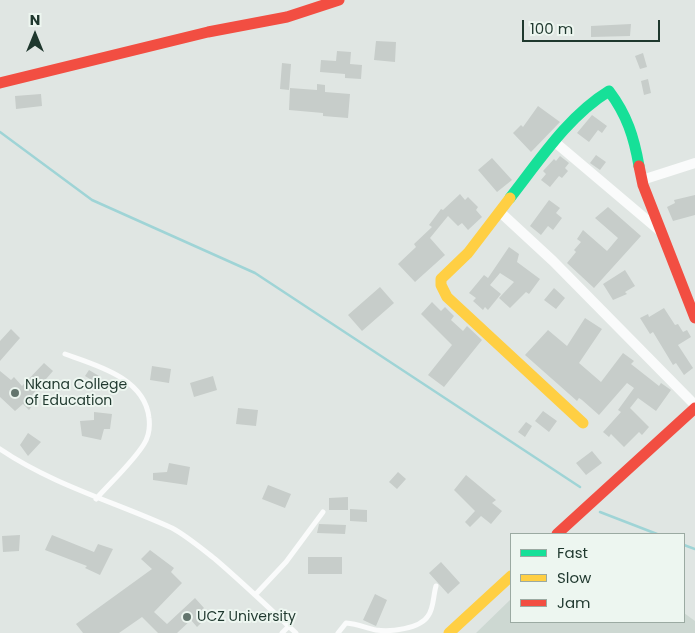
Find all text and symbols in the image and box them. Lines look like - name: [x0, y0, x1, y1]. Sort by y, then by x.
- north arrow: [10, 10, 60, 60]
- text: N: [30, 10, 40, 30]
- scale bar: [525, 10, 662, 42]
- text: 100 m: [530, 18, 573, 39]
- place label: Nkana College of Education: [25, 377, 127, 410]
- marker: Nkana College of Education: [9, 387, 21, 399]
- legend: [510, 533, 685, 623]
- text: Fast: [557, 542, 588, 563]
- text: Slow: [557, 567, 591, 588]
- text: Jam: [557, 592, 591, 613]
- place label: UCZ University: [197, 609, 296, 625]
- marker: UCZ University: [181, 611, 193, 623]

